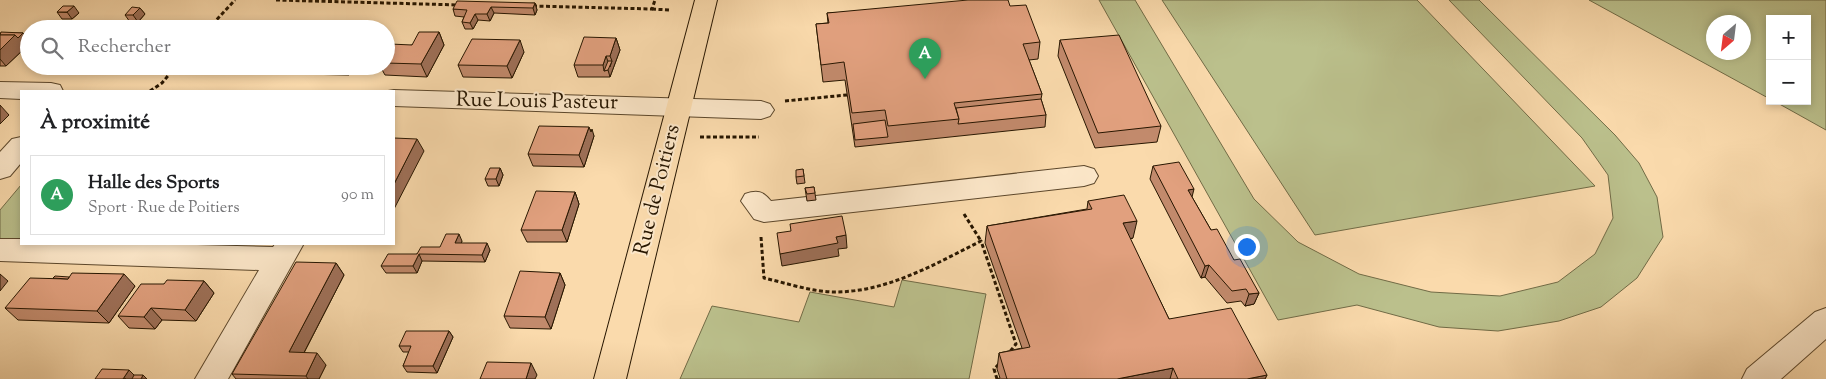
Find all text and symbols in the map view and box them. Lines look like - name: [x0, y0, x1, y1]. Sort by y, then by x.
- north arrow: [1706, 15, 1751, 60]
- map controls: [1766, 15, 1811, 105]
- button: +: [1766, 15, 1811, 60]
- search box: [20, 20, 395, 75]
- icon: search: [38, 34, 66, 62]
- text: Rechercher: [78, 34, 171, 61]
- pin: A: [909, 38, 941, 79]
- button: −: [1766, 60, 1811, 105]
- street label: Rue Louis Pasteur: [456, 86, 618, 118]
- text: À proximité: [40, 108, 150, 138]
- street label: Rue de Poitiers: [627, 121, 689, 259]
- text: Halle des Sports: [88, 170, 219, 197]
- text: A: [51, 184, 64, 207]
- text: 90 m: [341, 184, 374, 207]
- text: Sport · Rue de Poitiers: [88, 197, 240, 220]
- your location: [1234, 234, 1260, 260]

